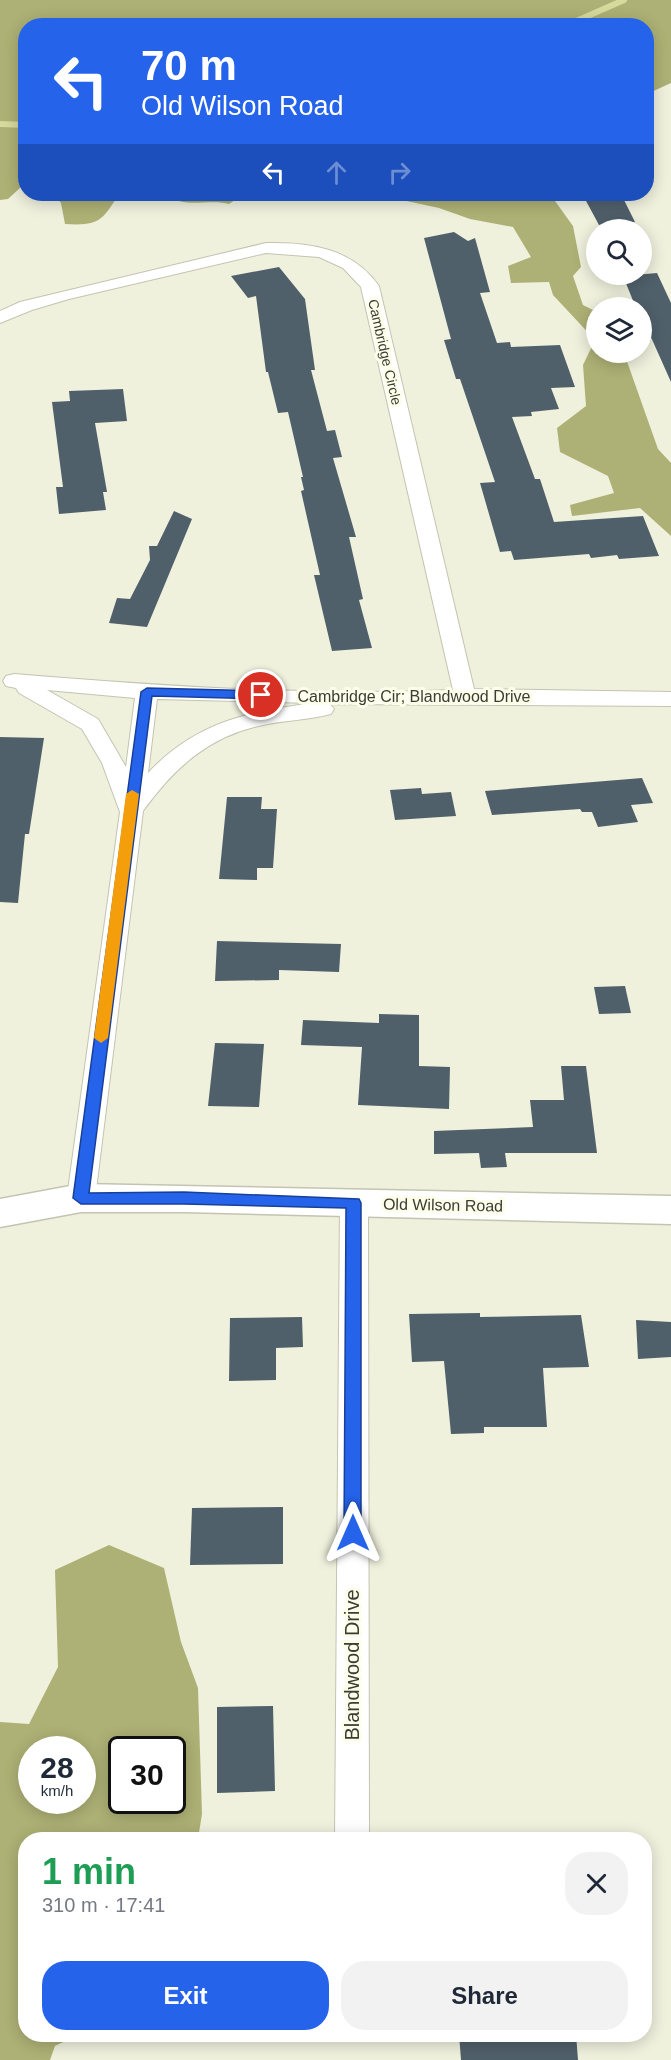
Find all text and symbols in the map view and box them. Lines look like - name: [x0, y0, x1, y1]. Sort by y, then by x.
- icon: left: [42, 42, 120, 120]
- text: 70 m: [141, 42, 237, 89]
- text: Old Wilson Road: [141, 91, 344, 121]
- icon: left: [257, 156, 290, 189]
- icon: ahead: [320, 156, 353, 189]
- icon: right: [383, 156, 416, 189]
- map controls: [586, 219, 652, 363]
- button: search: [586, 219, 652, 285]
- button: layers: [586, 297, 652, 363]
- street label: Cambridge Circle: [365, 298, 405, 407]
- pin: [235, 669, 286, 720]
- icon: arrive: [244, 678, 277, 711]
- street label: Cambridge Cir; Blandwood Drive: [298, 688, 531, 705]
- street label: Old Wilson Road: [383, 1195, 503, 1215]
- position arrow: [321, 1501, 385, 1565]
- street label: Blandwood Drive: [341, 1589, 363, 1741]
- speed limit sign: 30: [108, 1736, 186, 1814]
- text: 28: [40, 1751, 74, 1784]
- text: km/h: [41, 1782, 73, 1799]
- text: 1 min: [42, 1851, 136, 1892]
- button: close: [565, 1852, 628, 1915]
- text: 310 m · 17:41: [42, 1894, 165, 1916]
- button: Exit: [42, 1961, 329, 2030]
- button: Share: [341, 1961, 628, 2030]

